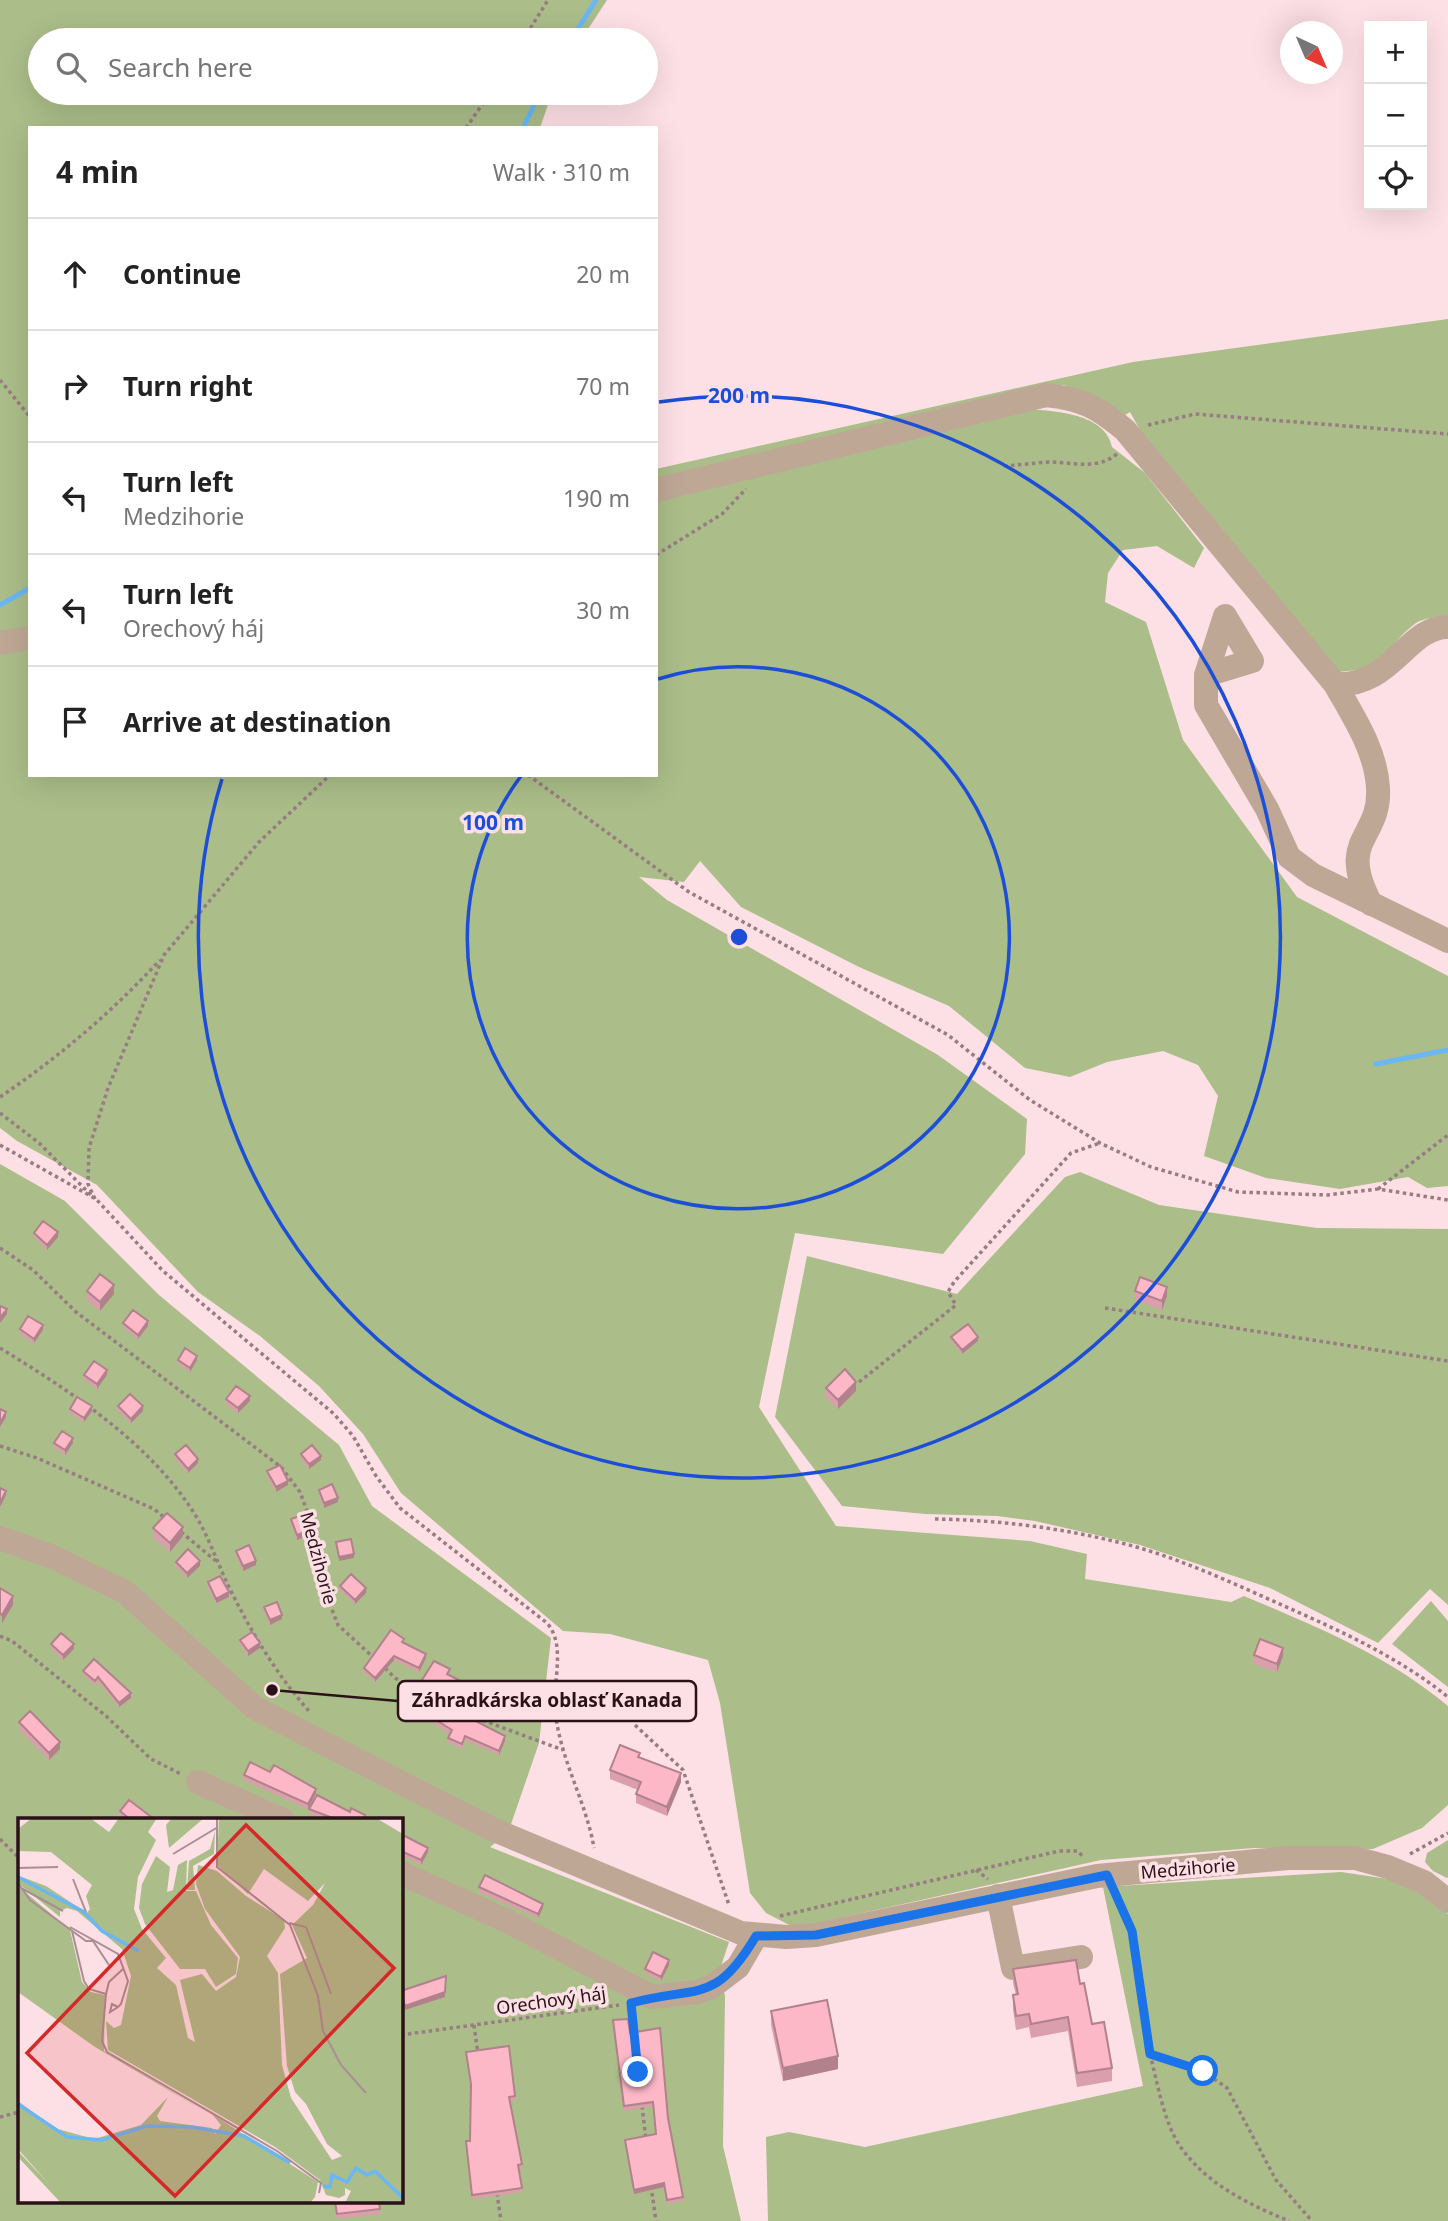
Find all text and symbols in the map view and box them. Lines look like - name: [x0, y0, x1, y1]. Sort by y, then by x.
- north arrow: [1280, 21, 1343, 84]
- map controls: [1364, 21, 1427, 210]
- button: +: [1364, 21, 1427, 84]
- search box: [28, 28, 658, 105]
- icon: search: [52, 48, 90, 86]
- text: Search here: [108, 49, 253, 85]
- button: −: [1364, 84, 1427, 147]
- button: locate: [1364, 147, 1427, 210]
- text: 4 min: [56, 151, 139, 192]
- text: Walk · 310 m: [493, 156, 630, 188]
- icon: ahead: [56, 255, 94, 293]
- text: Continue: [123, 256, 241, 292]
- text: 20 m: [576, 258, 630, 290]
- icon: right: [56, 367, 94, 405]
- text: Turn right: [123, 368, 253, 404]
- text: 70 m: [576, 370, 630, 402]
- text: 200 m: [708, 381, 770, 409]
- text: Turn left: [123, 464, 234, 500]
- icon: left: [56, 479, 94, 517]
- text: 190 m: [563, 482, 630, 514]
- text: Medzihorie: [123, 500, 244, 532]
- text: Turn left: [123, 576, 234, 612]
- icon: left: [56, 591, 94, 629]
- text: 30 m: [576, 594, 630, 626]
- text: Orechový háj: [123, 612, 264, 644]
- icon: arrive: [56, 703, 94, 741]
- text: Arrive at destination: [123, 704, 392, 740]
- text: 100 m: [462, 808, 524, 836]
- centre of rings: [727, 925, 751, 949]
- street label: Medzihorie: [295, 1509, 343, 1607]
- callout: Záhradkárska oblasť Kanada: [398, 1681, 696, 1721]
- text: Záhradkárska oblasť Kanada: [412, 1687, 682, 1713]
- inset map: [18, 1818, 402, 2204]
- street label: Medzihorie: [1140, 1852, 1236, 1884]
- street label: Orechový háj: [495, 1980, 607, 2020]
- route start: [1187, 2055, 1218, 2086]
- route end: [622, 2056, 653, 2087]

